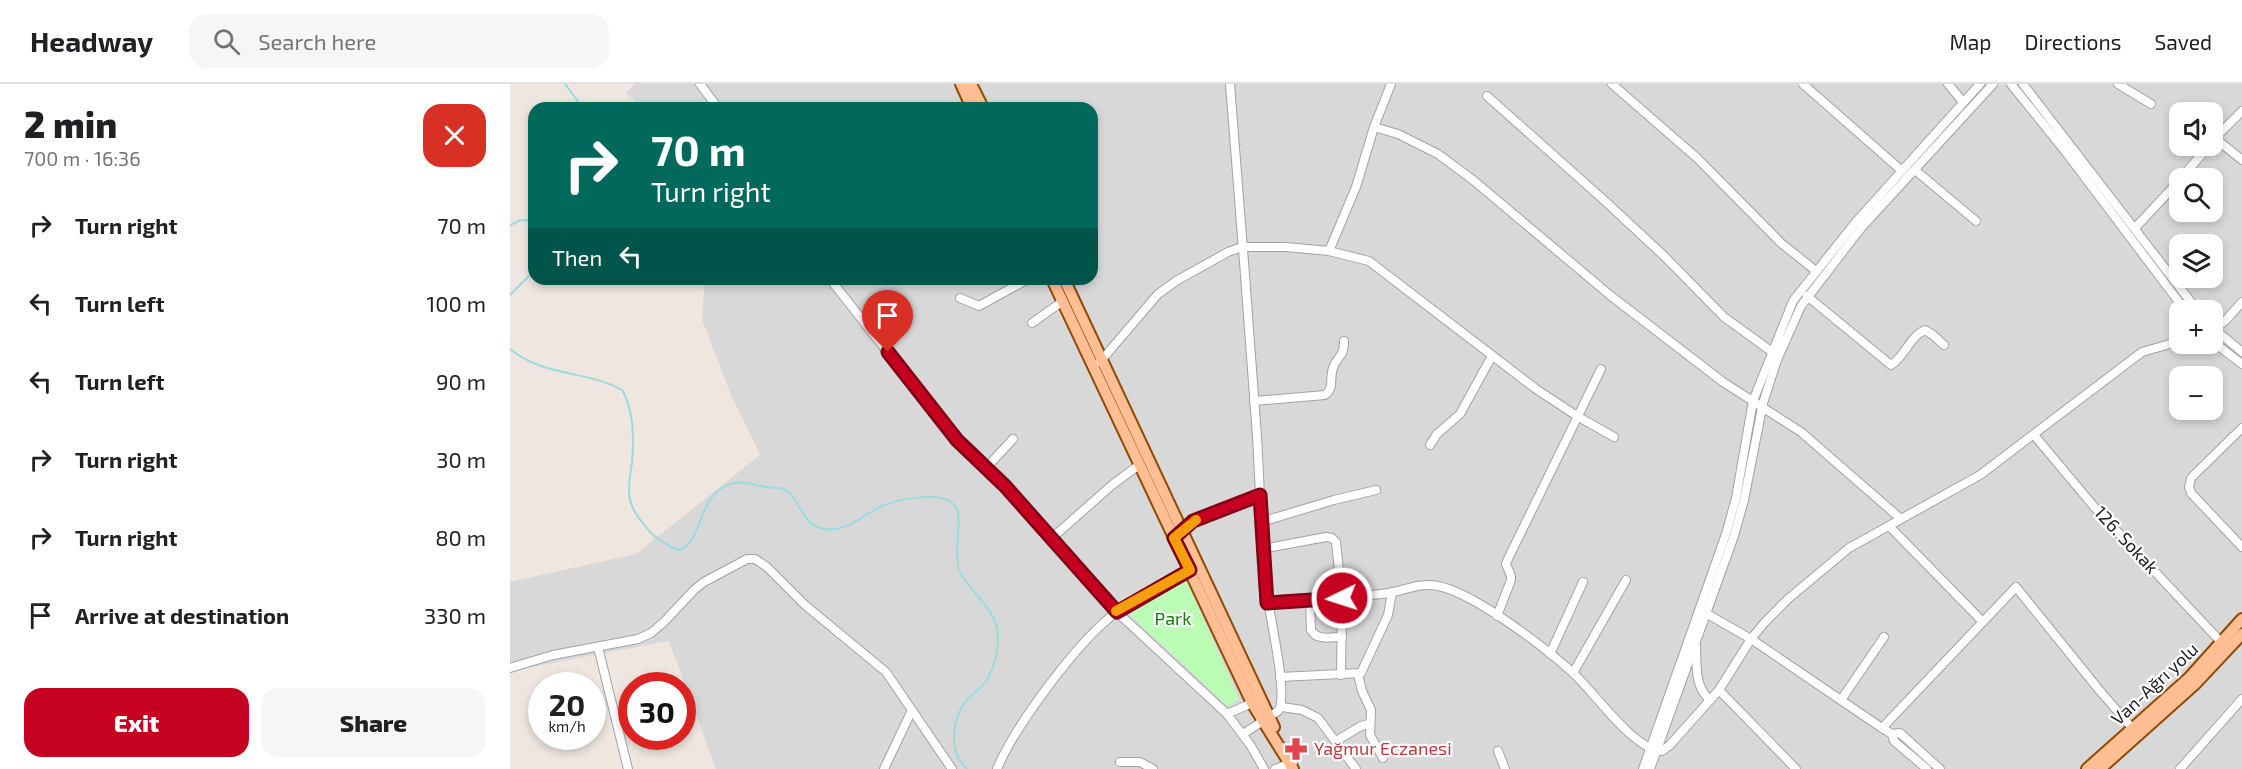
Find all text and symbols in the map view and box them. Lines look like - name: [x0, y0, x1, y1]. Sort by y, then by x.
- search box: [189, 14, 609, 68]
- text: Headway: [30, 24, 153, 58]
- icon: search: [210, 25, 243, 58]
- text: Search here: [258, 28, 376, 54]
- text: Map: [1949, 29, 1992, 54]
- text: Directions: [2025, 29, 2121, 54]
- text: Saved: [2154, 29, 2212, 54]
- text: 2 min: [24, 102, 117, 145]
- map controls: [2169, 102, 2223, 420]
- button: sound: [2169, 102, 2223, 156]
- button: close: [423, 104, 486, 167]
- text: 70 m: [651, 124, 746, 174]
- icon: right: [552, 126, 630, 204]
- text: 700 m · 16:36: [24, 146, 141, 170]
- button: search: [2169, 168, 2223, 222]
- text: Turn right: [651, 175, 771, 207]
- icon: right: [24, 209, 57, 242]
- text: Turn right: [75, 212, 177, 238]
- text: 70 m: [437, 212, 486, 238]
- button: layers: [2169, 234, 2223, 288]
- icon: left: [614, 240, 647, 273]
- text: Then: [552, 244, 602, 270]
- icon: left: [24, 287, 57, 320]
- text: Turn left: [75, 290, 164, 316]
- text: 100 m: [427, 290, 486, 316]
- pin: [862, 290, 913, 352]
- icon: arrive: [871, 299, 904, 332]
- button: +: [2169, 300, 2223, 354]
- icon: left: [24, 365, 57, 398]
- button: −: [2169, 366, 2223, 420]
- text: Turn left: [75, 368, 164, 394]
- text: 90 m: [436, 368, 486, 394]
- icon: right: [24, 443, 57, 476]
- text: Turn right: [75, 446, 177, 472]
- text: 30 m: [436, 446, 486, 472]
- street label: 126. Sokak: [2090, 501, 2164, 578]
- icon: right: [24, 521, 57, 554]
- text: Turn right: [75, 524, 177, 550]
- text: 80 m: [435, 524, 486, 550]
- position arrow: [1310, 566, 1374, 630]
- icon: arrive: [24, 599, 57, 632]
- text: Arrive at destination: [75, 602, 289, 628]
- text: 330 m: [424, 602, 486, 628]
- park label: Park: [1155, 607, 1191, 629]
- street label: Van-Ağrı yolu: [2106, 637, 2202, 729]
- speed limit sign: 30: [618, 672, 696, 750]
- text: 20: [549, 686, 585, 722]
- button: Exit: [24, 688, 249, 757]
- button: Share: [261, 688, 486, 757]
- text: km/h: [548, 717, 586, 735]
- pharmacy icon: Yağmur Eczanesi: [1283, 736, 1309, 762]
- place label: Yağmur Eczanesi: [1314, 737, 1452, 759]

